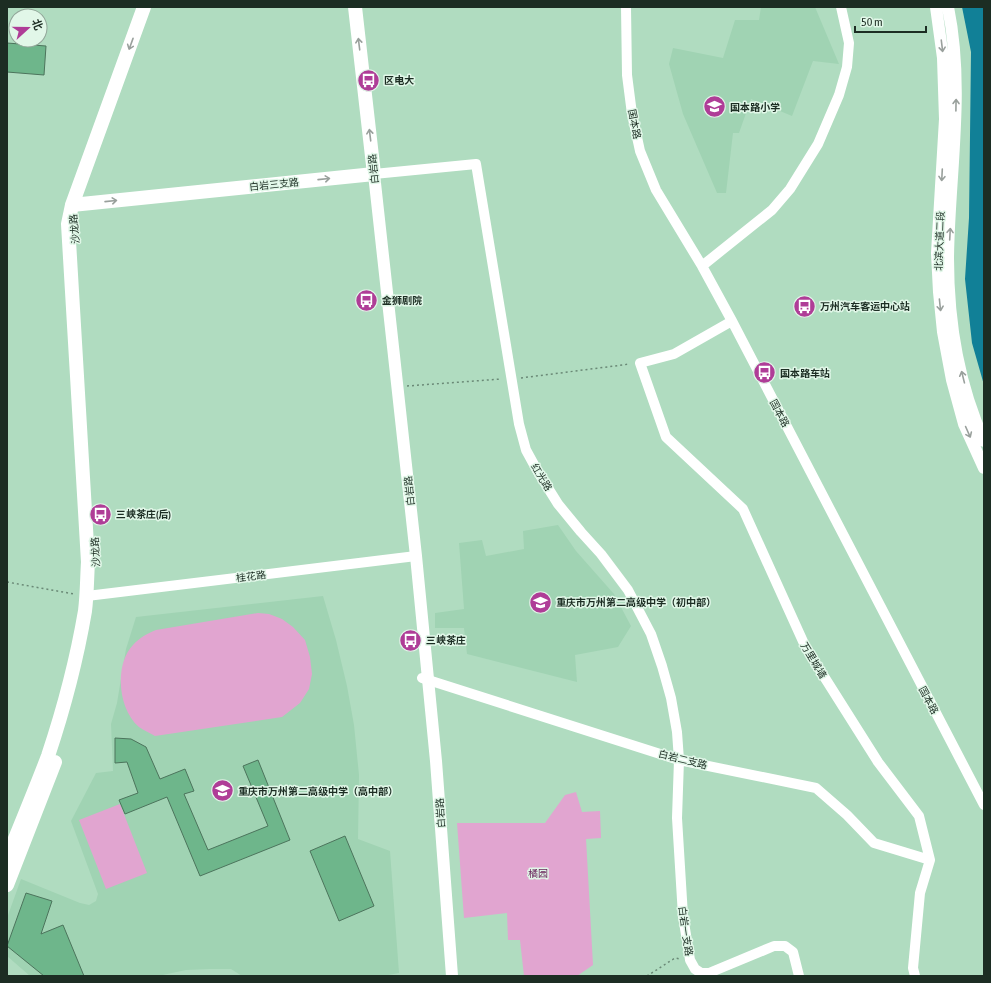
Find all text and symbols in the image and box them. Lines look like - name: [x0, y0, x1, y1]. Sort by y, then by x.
- north arrow: [8, 8, 48, 48]
- scale bar: [855, 8, 926, 34]
- text: 50 m: [861, 15, 883, 29]
- text: 北: [30, 17, 45, 32]
- one-way arrow: [126, 37, 134, 49]
- one-way arrow: [355, 38, 363, 51]
- one-way arrow: [938, 39, 946, 52]
- bus stop icon: 区电大: [356, 67, 382, 93]
- place label: 区电大: [384, 75, 414, 86]
- school or university icon: 国本路小学: [702, 94, 728, 120]
- one-way arrow: [952, 99, 960, 112]
- place label: 国本路小学: [730, 102, 780, 113]
- street label: 国本路: [626, 108, 643, 140]
- one-way arrow: [366, 129, 373, 142]
- street label: 白岩路: [366, 153, 381, 184]
- one-way arrow: [938, 168, 945, 181]
- one-way arrow: [317, 175, 330, 183]
- street label: 白岩三支路: [249, 176, 299, 193]
- one-way arrow: [104, 197, 117, 205]
- street label: 北滨大道二段: [933, 211, 946, 271]
- street label: 沙龙路: [68, 214, 81, 244]
- one-way arrow: [946, 228, 953, 241]
- bus stop icon: 金狮剧院: [354, 287, 380, 313]
- bus stop icon: 万州汽车客运中心站: [791, 293, 817, 319]
- place label: 金狮剧院: [381, 295, 422, 306]
- one-way arrow: [936, 298, 944, 311]
- place label: 万州汽车客运中心站: [820, 300, 910, 312]
- bus stop icon: 国本路车站: [752, 360, 778, 386]
- place label: 国本路车站: [780, 368, 830, 379]
- one-way arrow: [958, 371, 966, 384]
- street label: 国本路: [768, 397, 791, 429]
- one-way arrow: [965, 425, 972, 437]
- street label: 红光路: [529, 462, 554, 493]
- street label: 白岩路: [402, 475, 417, 506]
- bus stop icon: 三峡茶庄(后): [88, 501, 114, 527]
- place label: 三峡茶庄(后): [116, 509, 171, 520]
- street label: 沙龙路: [89, 537, 102, 567]
- street label: 桂花路: [236, 569, 267, 584]
- school or university icon: 重庆市万州第二高级中学（初中部）: [528, 589, 554, 615]
- place label: 重庆市万州第二高级中学（初中部）: [556, 596, 716, 608]
- bus stop icon: 三峡茶庄: [398, 627, 424, 653]
- place label: 三峡茶庄: [426, 635, 466, 646]
- street label: 万里城墙: [799, 640, 829, 680]
- street label: 国本路: [917, 684, 940, 716]
- street label: 白岩二支路: [657, 748, 708, 771]
- school or university icon: 重庆市万州第二高级中学（高中部）: [209, 778, 235, 804]
- place label: 重庆市万州第二高级中学（高中部）: [238, 785, 398, 797]
- street label: 白岩路: [434, 798, 447, 828]
- park label: 橘园: [528, 868, 548, 879]
- street label: 白岩一支路: [677, 906, 694, 957]

